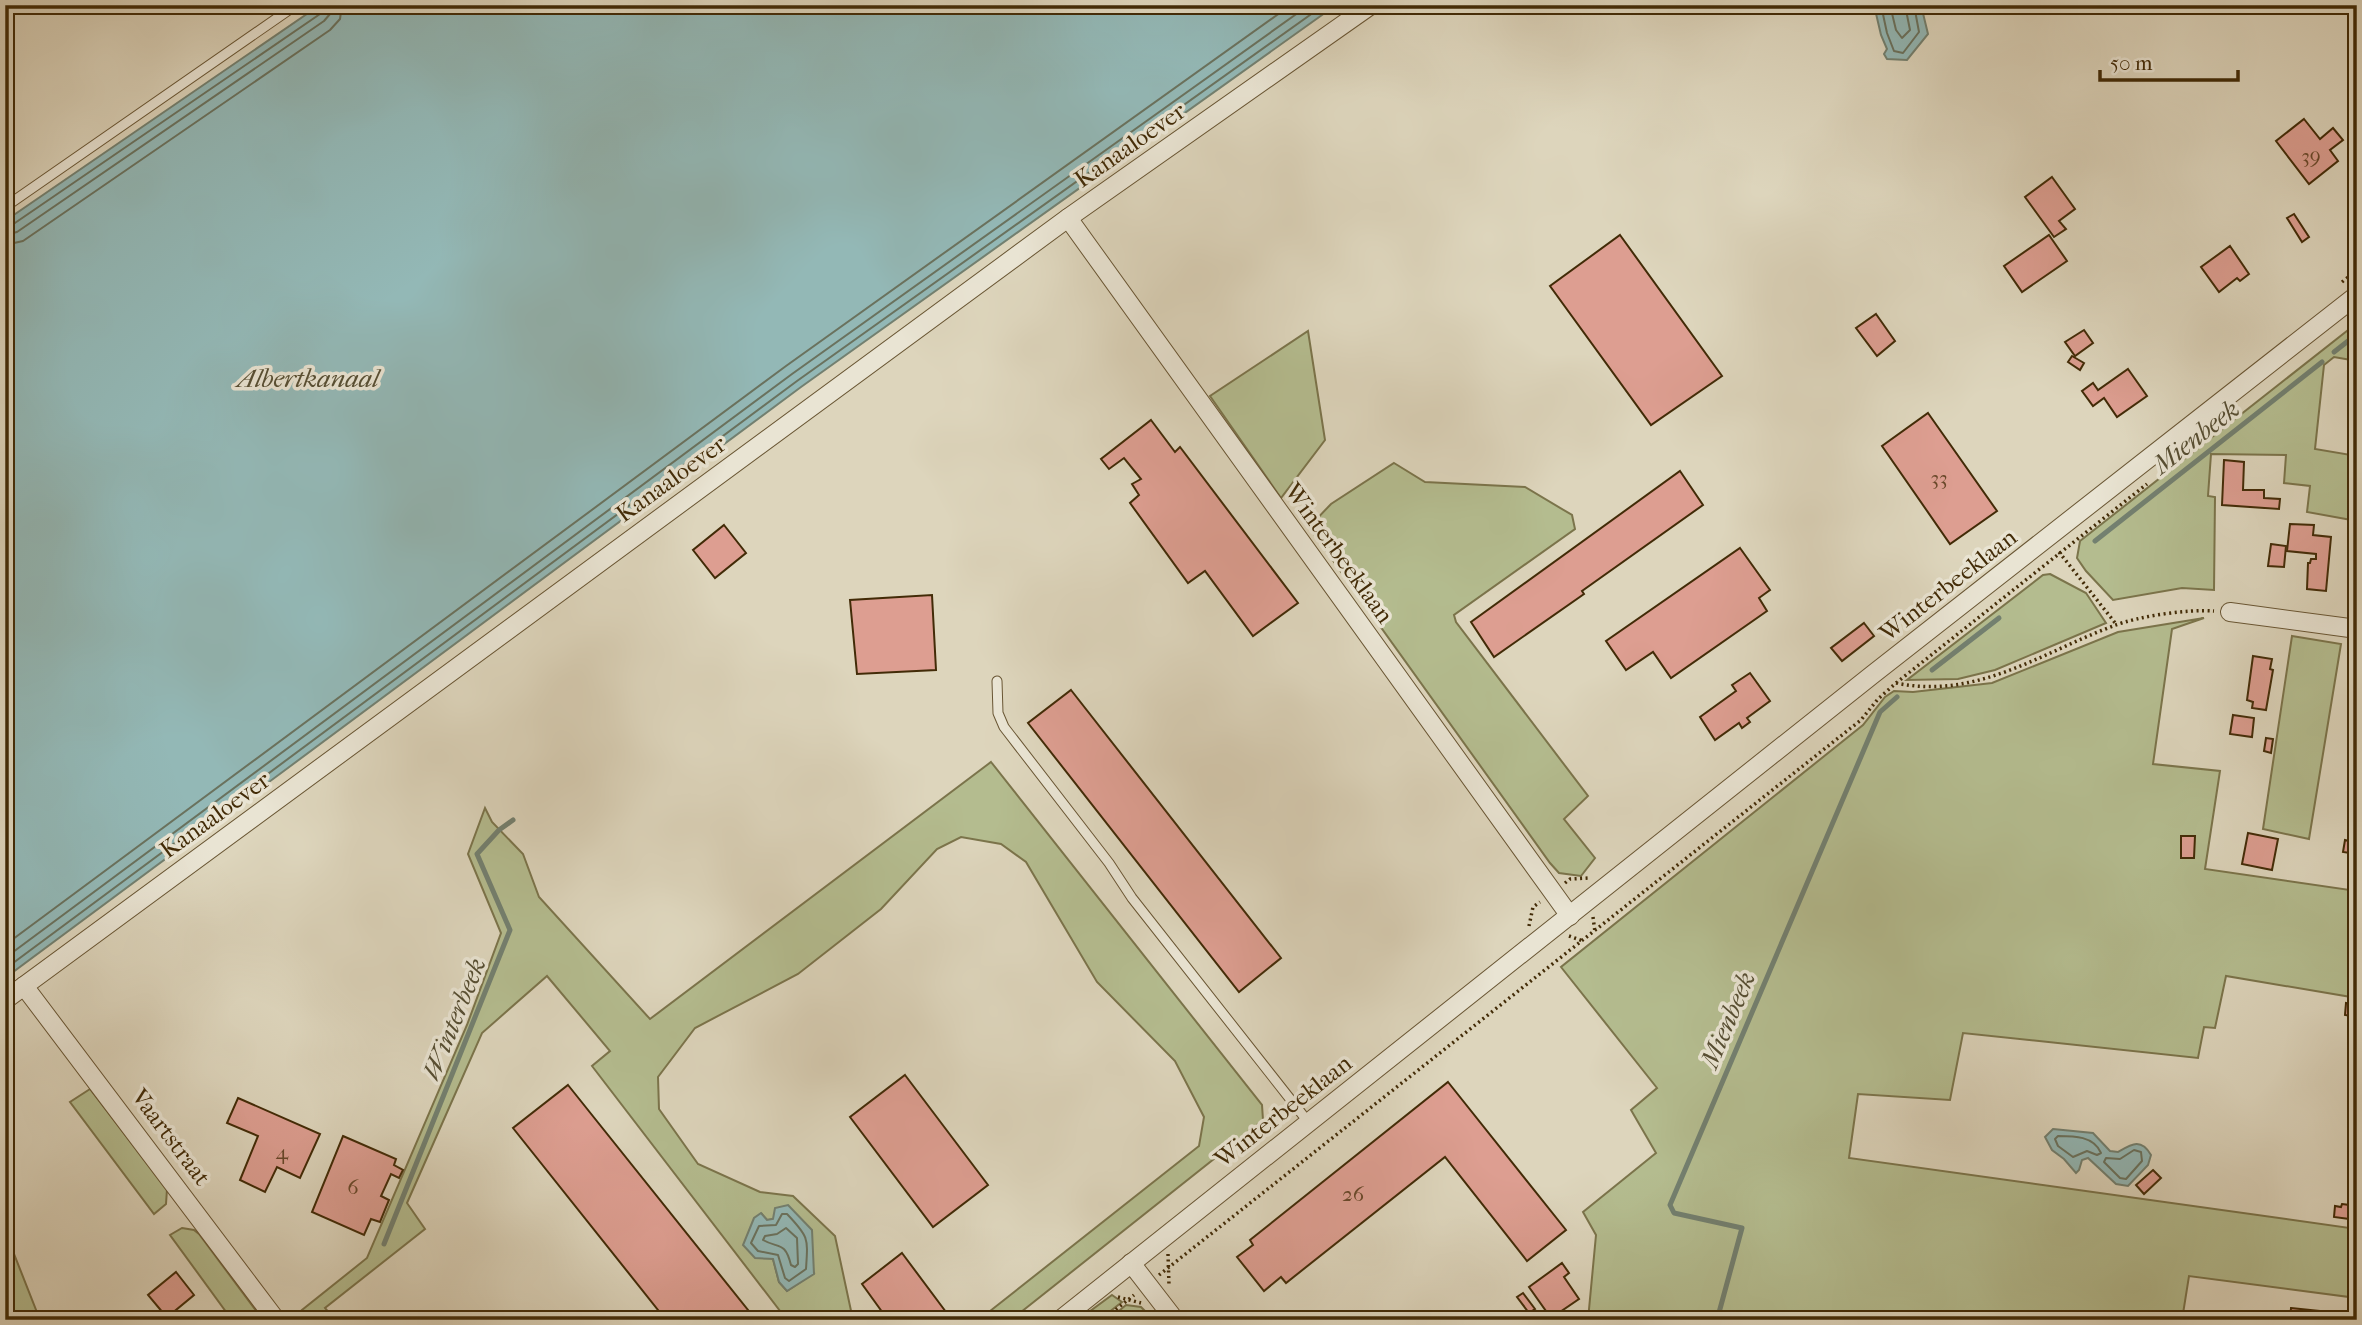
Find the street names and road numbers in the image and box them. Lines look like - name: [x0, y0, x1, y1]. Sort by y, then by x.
- street label: Kanaaloever: [1069, 96, 1191, 193]
- street label: Kanaaloever: [611, 429, 732, 528]
- street label: Winterbeeklaan: [1278, 477, 1399, 629]
- street label: Winterbeeklaan: [1873, 523, 2022, 648]
- street label: Kanaaloever: [155, 765, 276, 864]
- street label: Winterbeeklaan: [1208, 1049, 1357, 1174]
- street label: Vaartstraat: [125, 1082, 217, 1191]

